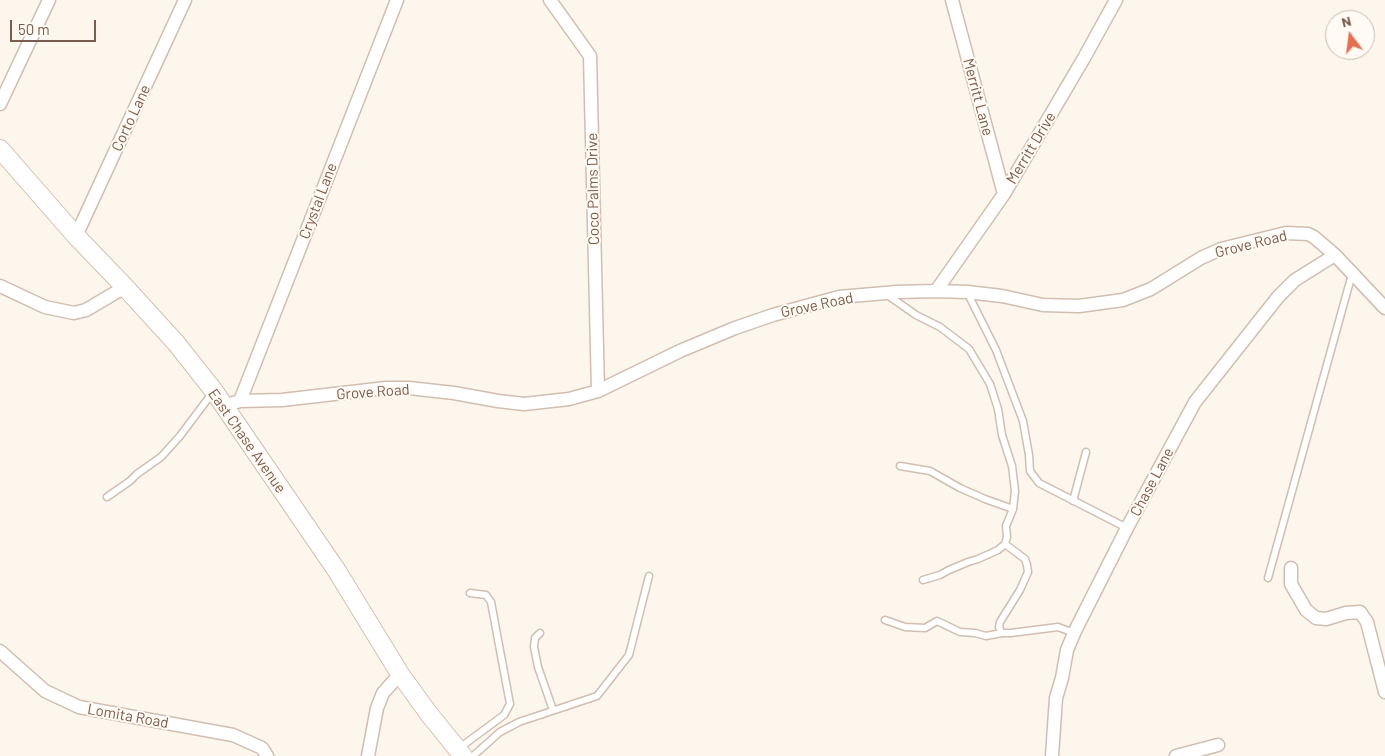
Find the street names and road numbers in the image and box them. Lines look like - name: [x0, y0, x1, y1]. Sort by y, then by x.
- street label: Merritt Lane: [959, 56, 997, 138]
- street label: Corto Lane: [108, 82, 154, 154]
- street label: Merritt Drive: [1002, 109, 1060, 187]
- street label: Coco Palms Drive: [583, 133, 603, 245]
- street label: Crystal Lane: [295, 160, 341, 242]
- street label: Grove Road: [1213, 226, 1289, 262]
- street label: Grove Road: [779, 289, 855, 321]
- street label: Grove Road: [336, 380, 410, 404]
- street label: East Chase Avenue: [204, 385, 290, 497]
- street label: Chase Lane: [1126, 445, 1178, 519]
- street label: Lomita Road: [86, 700, 170, 732]

